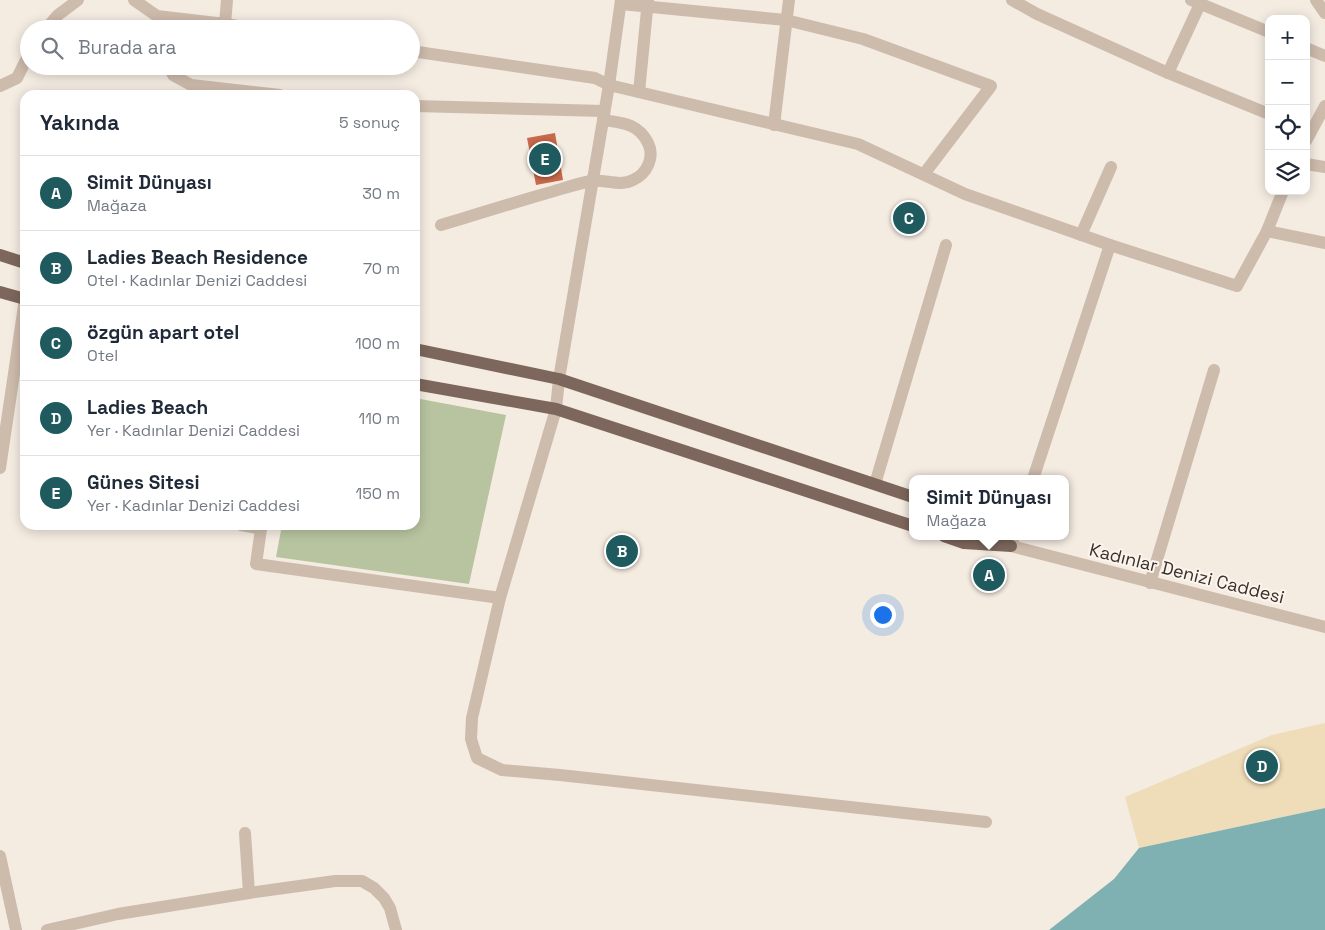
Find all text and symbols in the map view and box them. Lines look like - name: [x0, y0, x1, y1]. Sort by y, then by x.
- map controls: [1265, 15, 1310, 195]
- button: +: [1265, 15, 1310, 60]
- search box: [20, 20, 420, 75]
- icon: search: [38, 34, 66, 62]
- text: Burada ara: [78, 35, 176, 60]
- button: −: [1265, 60, 1310, 105]
- button: locate: [1265, 105, 1310, 150]
- text: Yakında: [40, 109, 119, 136]
- text: 5 sonuç: [339, 112, 400, 133]
- pin: E: [529, 140, 561, 178]
- button: layers: [1265, 150, 1310, 195]
- text: Simit Dünyası: [87, 170, 212, 195]
- text: A: [51, 183, 61, 204]
- text: 30 m: [362, 183, 400, 204]
- text: Mağaza: [87, 195, 147, 216]
- pin: C: [893, 199, 925, 237]
- text: Ladies Beach Residence: [87, 245, 308, 270]
- text: B: [51, 258, 61, 279]
- text: 70 m: [363, 258, 400, 279]
- text: Otel · Kadınlar Denizi Caddesi: [87, 270, 307, 291]
- text: özgün apart otel: [87, 320, 239, 345]
- text: C: [51, 333, 61, 354]
- text: 100 m: [355, 333, 400, 354]
- text: Otel: [87, 345, 118, 366]
- text: Ladies Beach: [87, 395, 208, 420]
- text: D: [51, 408, 61, 429]
- text: 110 m: [358, 408, 400, 429]
- text: Yer · Kadınlar Denizi Caddesi: [87, 420, 300, 441]
- text: Günes Sitesi: [87, 470, 200, 495]
- popup: [909, 475, 1069, 540]
- text: E: [52, 483, 60, 504]
- text: 150 m: [356, 483, 400, 504]
- text: Simit Dünyası: [927, 485, 1051, 510]
- text: Yer · Kadınlar Denizi Caddesi: [87, 495, 300, 516]
- text: Mağaza: [927, 510, 986, 531]
- pin: B: [606, 532, 638, 570]
- street label: Kadınlar Denizi Caddesi: [1087, 538, 1287, 608]
- pin: A: [973, 556, 1005, 594]
- your location: [870, 602, 896, 628]
- pin: D: [1246, 747, 1278, 785]

